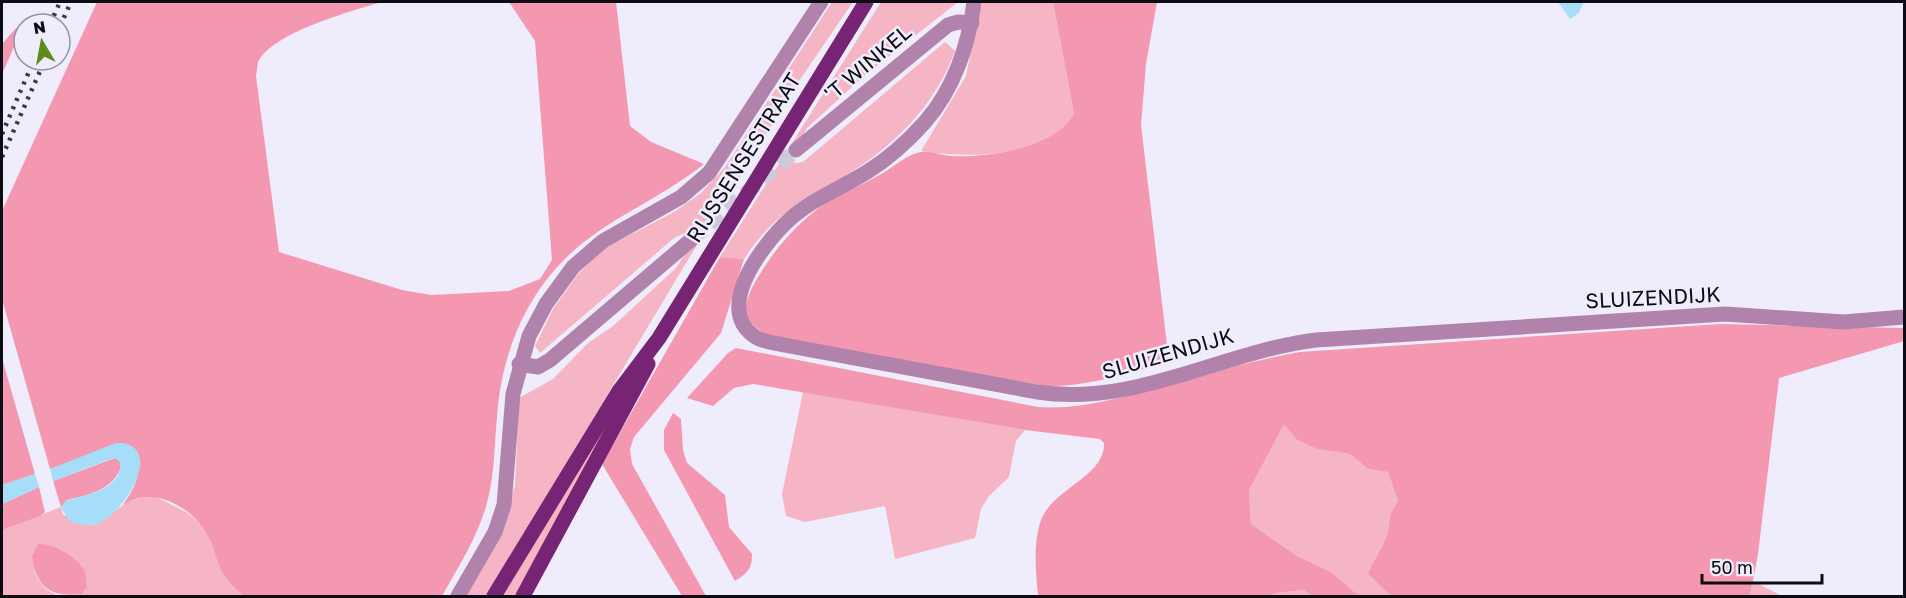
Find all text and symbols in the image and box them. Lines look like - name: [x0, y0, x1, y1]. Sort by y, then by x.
- north arrow: [12, 12, 72, 72]
- text: N: [32, 16, 47, 38]
- street label: 'T WINKEL: [819, 18, 916, 106]
- street label: RIJSSENSESTRAAT: [680, 68, 806, 247]
- street label: SLUIZENDIJK: [1585, 280, 1721, 314]
- street label: SLUIZENDIJK: [1099, 322, 1236, 384]
- scale bar: [1702, 547, 1822, 585]
- text: 50 m: [1711, 556, 1753, 578]

